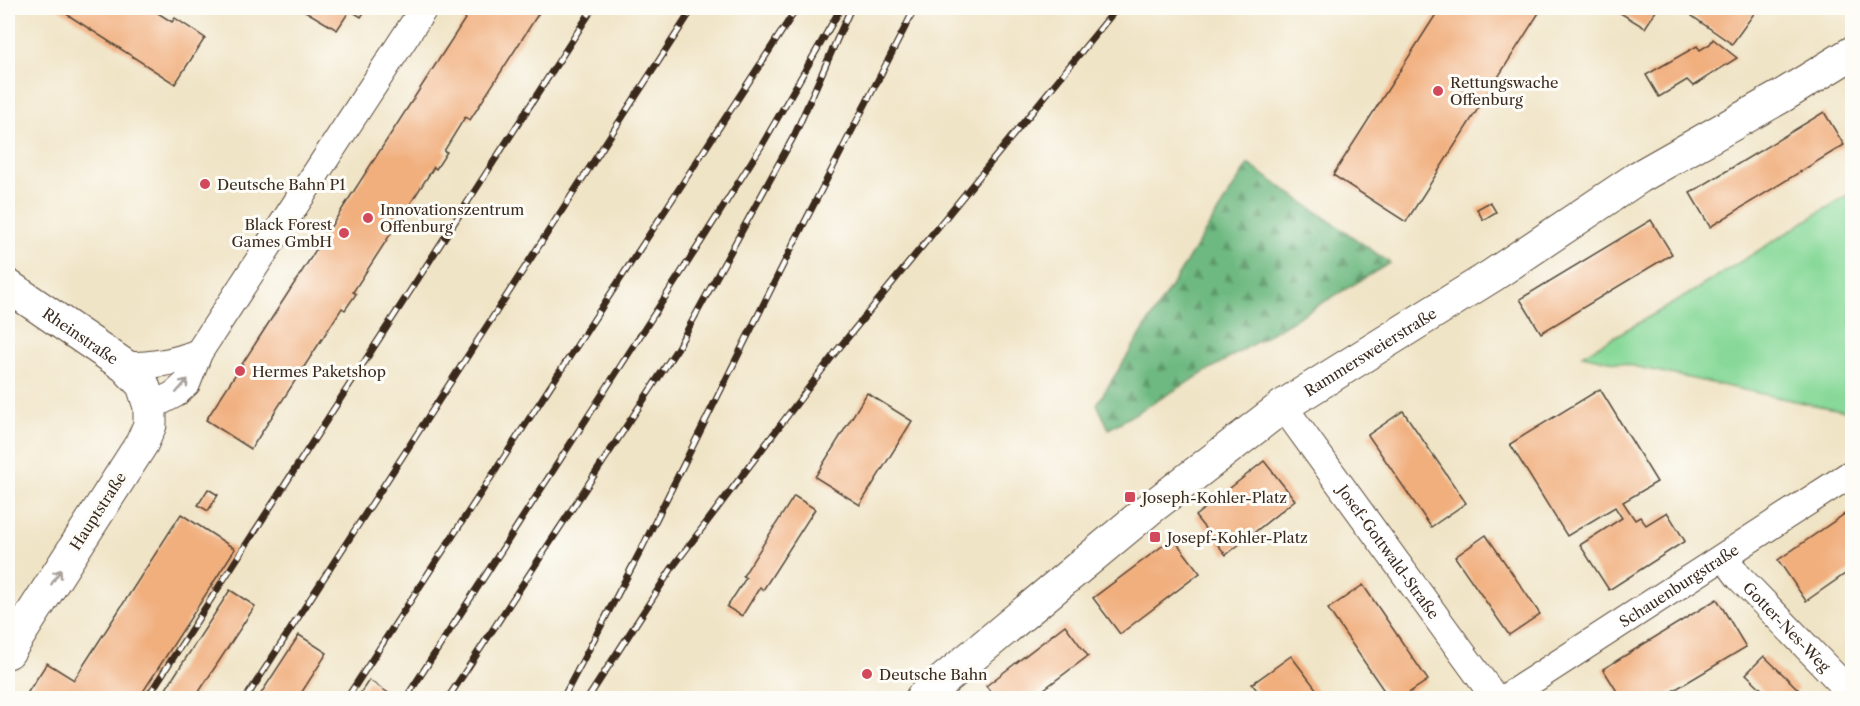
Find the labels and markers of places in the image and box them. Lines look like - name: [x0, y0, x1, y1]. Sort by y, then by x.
- place label: Rettungswache Offenburg: [1450, 73, 1558, 109]
- marker: Rettungswache Offenburg: [1431, 84, 1445, 98]
- place label: Deutsche Bahn P1: [217, 175, 346, 194]
- marker: Deutsche Bahn P1: [198, 177, 212, 191]
- place label: Innovationszentrum Offenburg: [380, 200, 524, 236]
- marker: Innovationszentrum Offenburg: [361, 211, 375, 225]
- place label: Black Forest Games GmbH: [232, 215, 333, 251]
- marker: Black Forest Games GmbH: [337, 226, 351, 240]
- place label: Hermes Paketshop: [252, 362, 386, 381]
- marker: Hermes Paketshop: [233, 364, 247, 378]
- place label: Joseph-Kohler-Platz: [1140, 488, 1287, 507]
- marker: Joseph-Kohler-Platz: [1123, 490, 1137, 504]
- place label: Josepf-Kohler-Platz: [1165, 528, 1308, 547]
- marker: Josepf-Kohler-Platz: [1148, 530, 1162, 544]
- place label: Deutsche Bahn: [879, 665, 988, 684]
- marker: Deutsche Bahn: [860, 667, 874, 681]

